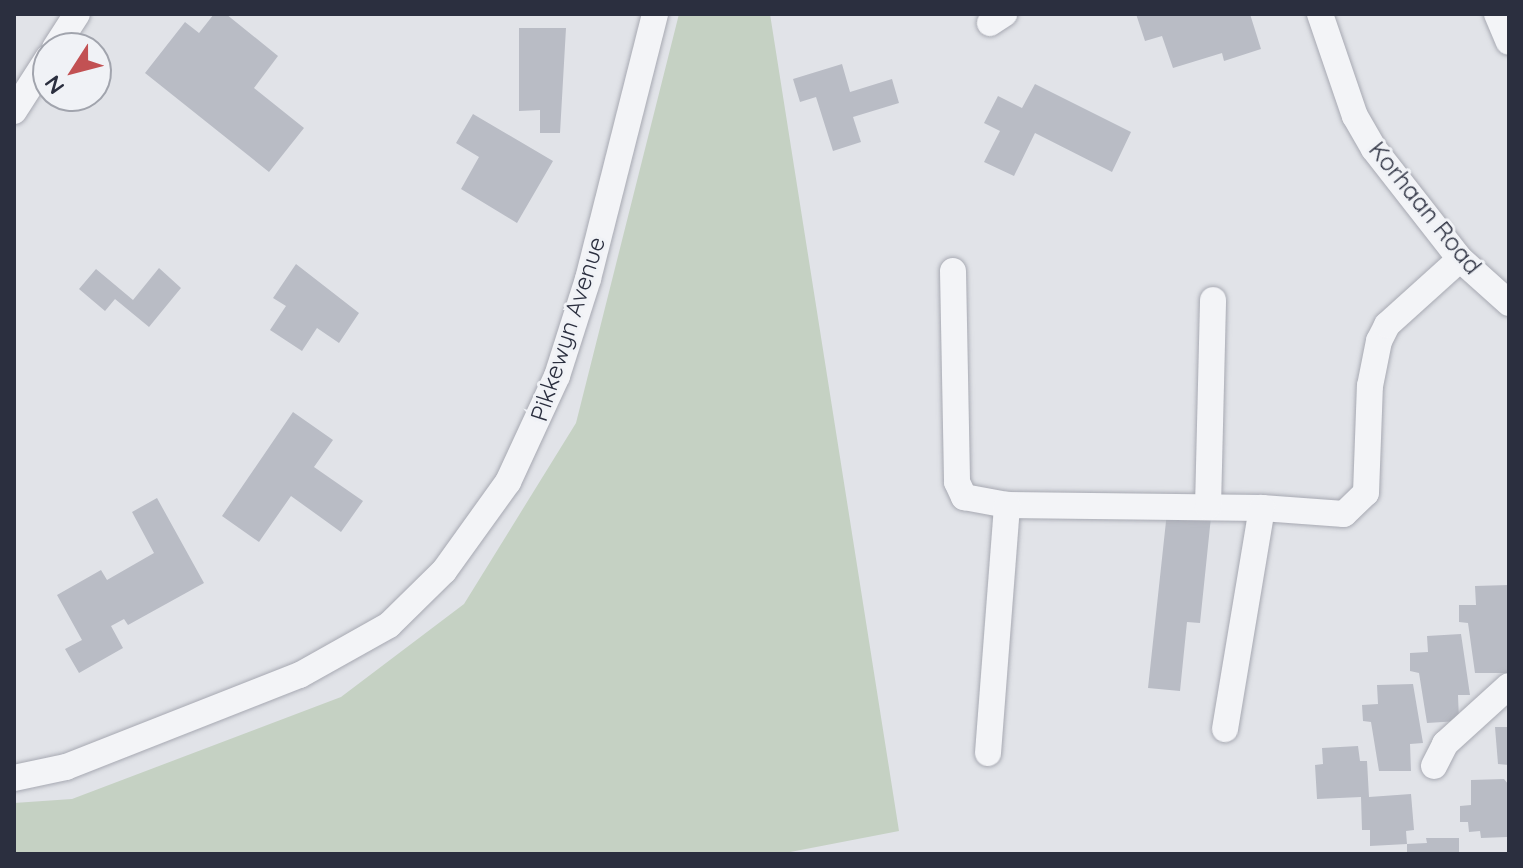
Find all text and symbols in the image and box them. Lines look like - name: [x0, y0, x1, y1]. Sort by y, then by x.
- north arrow: [32, 32, 112, 112]
- text: N: [38, 70, 70, 100]
- street label: Korhaan Road: [1363, 136, 1487, 280]
- street label: Pikkewyn Avenue: [525, 233, 611, 425]

